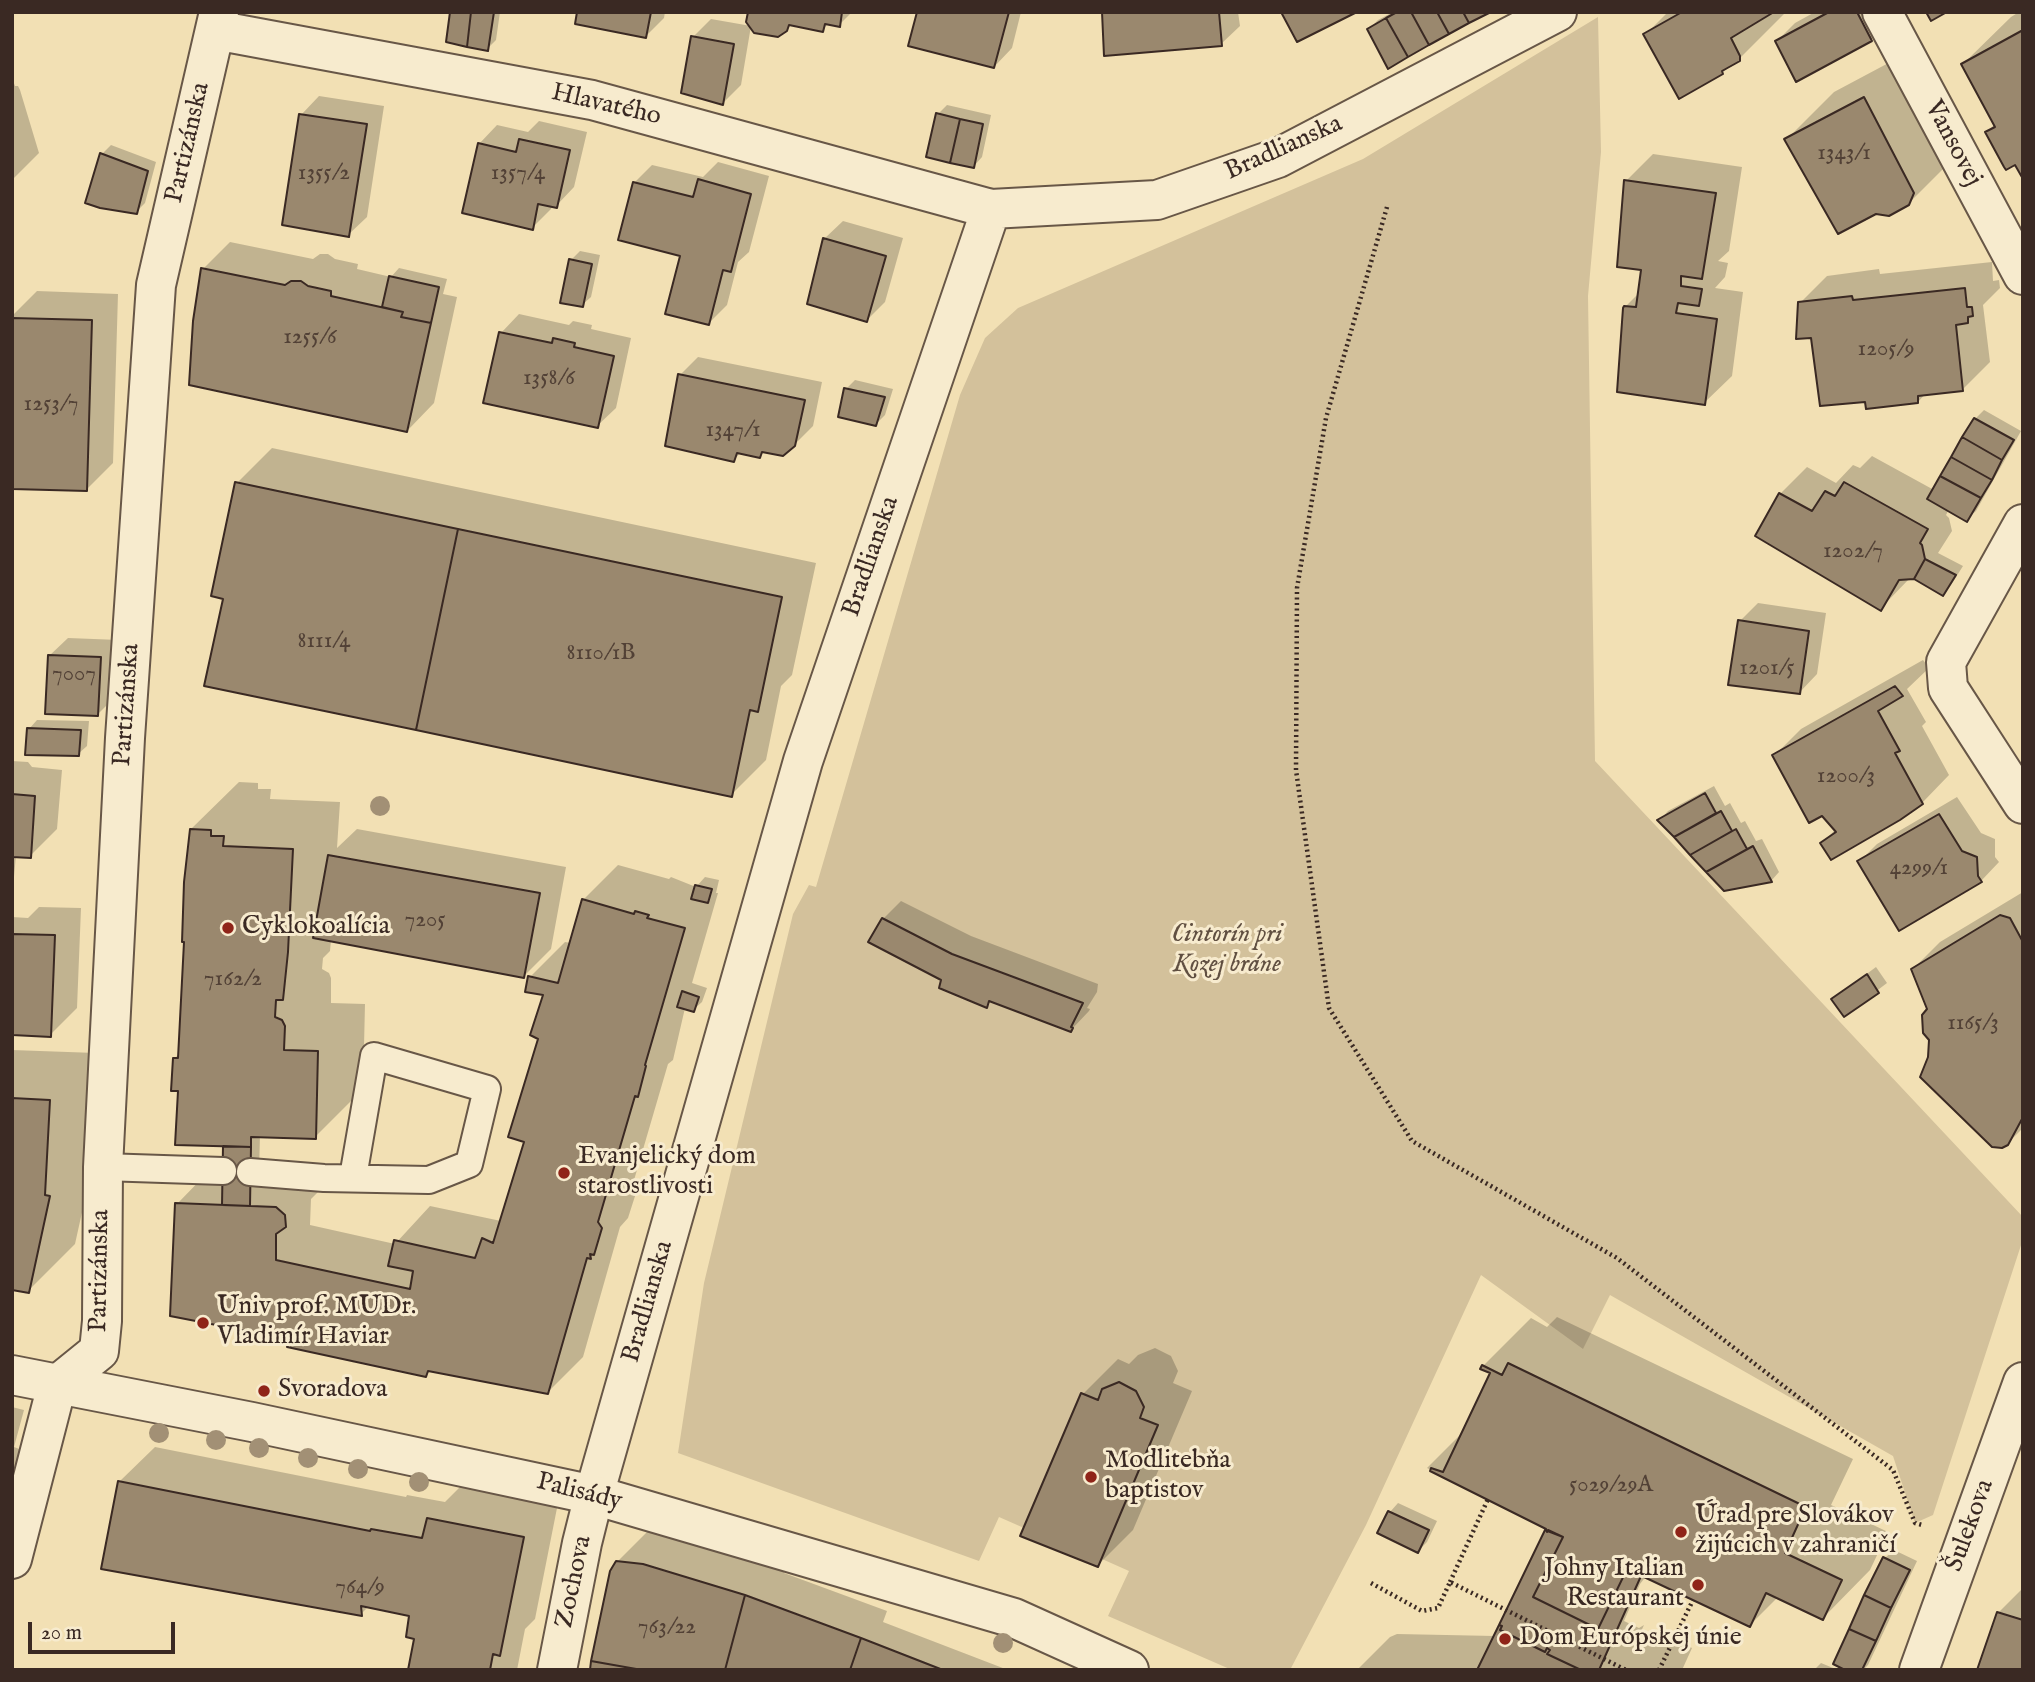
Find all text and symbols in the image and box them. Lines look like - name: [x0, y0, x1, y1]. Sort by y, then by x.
- street label: Hlavatého: [548, 78, 664, 134]
- street label: Partizánska: [160, 80, 218, 206]
- street label: Vansovej: [1916, 96, 1988, 192]
- street label: Bradlianska: [1220, 109, 1348, 189]
- house number: 1343/1: [1817, 140, 1871, 168]
- house number: 1355/2: [298, 160, 350, 188]
- house number: 1357/4: [491, 160, 545, 188]
- house number: 1255/6: [283, 324, 337, 352]
- house number: 1205/9: [1858, 336, 1914, 364]
- house number: 1358/6: [523, 365, 575, 393]
- house number: 1253/7: [24, 391, 78, 419]
- house number: 1347/1: [706, 417, 760, 445]
- street label: Bradlianska: [837, 493, 907, 621]
- house number: 1202/7: [1823, 538, 1883, 566]
- house number: 8111/4: [297, 628, 351, 656]
- house number: 8110/1B: [567, 640, 635, 668]
- street label: Partizánska: [108, 643, 148, 767]
- house number: 1201/5: [1739, 655, 1795, 683]
- house number: 7007: [52, 661, 96, 689]
- house number: 1200/3: [1817, 763, 1875, 791]
- house number: 4299/1: [1890, 855, 1948, 883]
- house number: 7205: [404, 907, 446, 935]
- place label: Cyklokoalícia: [242, 912, 390, 944]
- marker: Cyklokoalícia: [220, 920, 236, 936]
- park label: Cintorín pri Kozej bráne: [1172, 920, 1282, 982]
- house number: 7162/2: [204, 966, 262, 994]
- house number: 1165/3: [1947, 1010, 1999, 1038]
- place label: Evanjelický dom starostlivosti: [578, 1142, 756, 1204]
- marker: Evanjelický dom starostlivosti: [556, 1165, 572, 1181]
- street label: Partizánska: [84, 1209, 118, 1333]
- street label: Bradlianska: [617, 1237, 681, 1367]
- place label: Univ prof. MUDr. Vladimír Haviar: [217, 1292, 416, 1354]
- marker: Univ prof. MUDr. Vladimír Haviar: [195, 1315, 211, 1331]
- place label: Svoradova: [278, 1375, 387, 1407]
- marker: Svoradova: [256, 1383, 272, 1399]
- place label: Modlitebňa baptistov: [1105, 1446, 1231, 1508]
- street label: Palisády: [533, 1467, 625, 1519]
- marker: Modlitebňa baptistov: [1083, 1469, 1099, 1485]
- house number: 5029/29A: [1569, 1472, 1653, 1500]
- street label: Šulekova: [1940, 1476, 2002, 1576]
- place label: Úrad pre Slovákov žijúcich v zahraničí: [1695, 1501, 1896, 1562]
- marker: Úrad pre Slovákov žijúcich v zahraničí: [1673, 1524, 1689, 1540]
- street label: Zochova: [550, 1533, 600, 1631]
- place label: Johny Italian Restaurant: [1544, 1554, 1684, 1616]
- house number: 764/9: [335, 1574, 385, 1602]
- marker: Johny Italian Restaurant: [1690, 1577, 1706, 1593]
- scale bar: [32, 1608, 178, 1652]
- house number: 763/22: [638, 1614, 696, 1642]
- text: 20 m: [41, 1620, 82, 1647]
- place label: Dom Európskej únie: [1519, 1623, 1742, 1655]
- marker: Dom Európskej únie: [1497, 1631, 1513, 1647]

